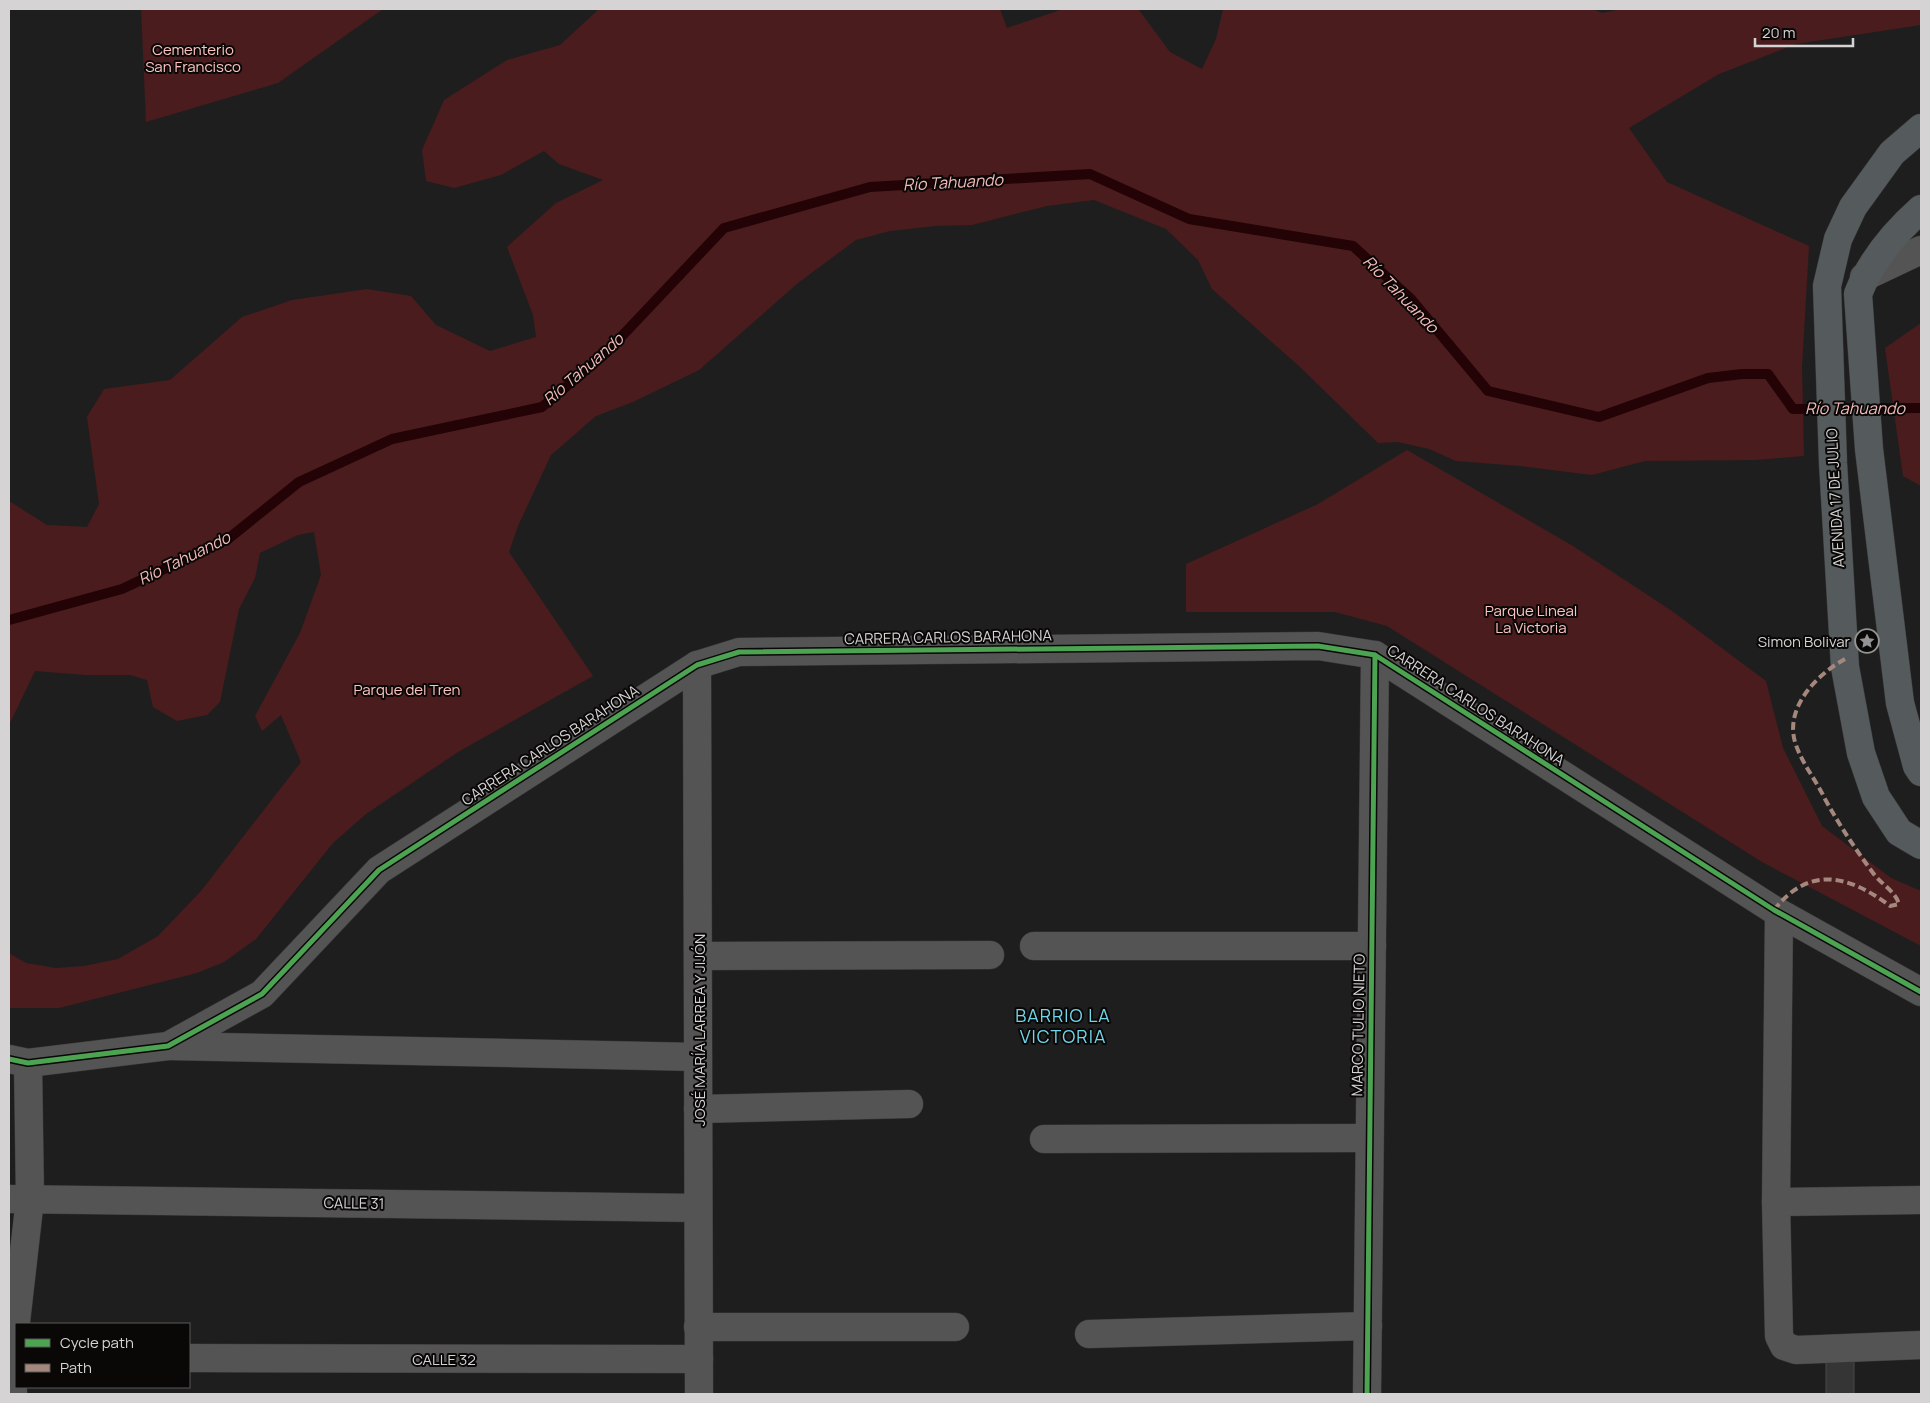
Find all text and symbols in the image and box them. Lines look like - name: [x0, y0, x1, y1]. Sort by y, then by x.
- scale bar: [1755, 15, 1852, 47]
- text: 20 m: [1762, 22, 1795, 43]
- park label: Cementerio San Francisco: [145, 39, 241, 77]
- water label: Río Tahuando: [902, 168, 1005, 196]
- water label: Río Tahuando: [1358, 250, 1445, 339]
- water label: Río Tahuando: [538, 327, 629, 410]
- water label: Río Tahuando: [1805, 397, 1907, 419]
- street label: AVENIDA 17 DE JULIO: [1821, 428, 1849, 568]
- water label: Río Tahuando: [134, 526, 235, 590]
- park label: Parque Lineal La Victoria: [1485, 600, 1577, 638]
- street label: CARRERA CARLOS BARAHONA: [844, 625, 1053, 649]
- place icon: Simon Bolivar: [1854, 628, 1880, 654]
- place label: Simon Bolivar: [1758, 631, 1851, 652]
- street label: CARRERA CARLOS BARAHONA: [1383, 640, 1569, 771]
- park label: Parque del Tren: [353, 679, 461, 700]
- street label: CARRERA CARLOS BARAHONA: [457, 679, 643, 810]
- street label: JOSÉ MARÍA LARREA Y JIJÓN: [689, 934, 710, 1126]
- street label: MARCO TULIO NIETO: [1346, 953, 1370, 1096]
- district label: BARRIO LA VICTORIA: [1015, 1003, 1111, 1048]
- street label: CALLE 31: [323, 1192, 385, 1214]
- legend: [15, 1323, 190, 1388]
- text: Cycle path: [60, 1332, 134, 1353]
- street label: CALLE 32: [412, 1349, 476, 1370]
- text: Path: [60, 1357, 92, 1378]

